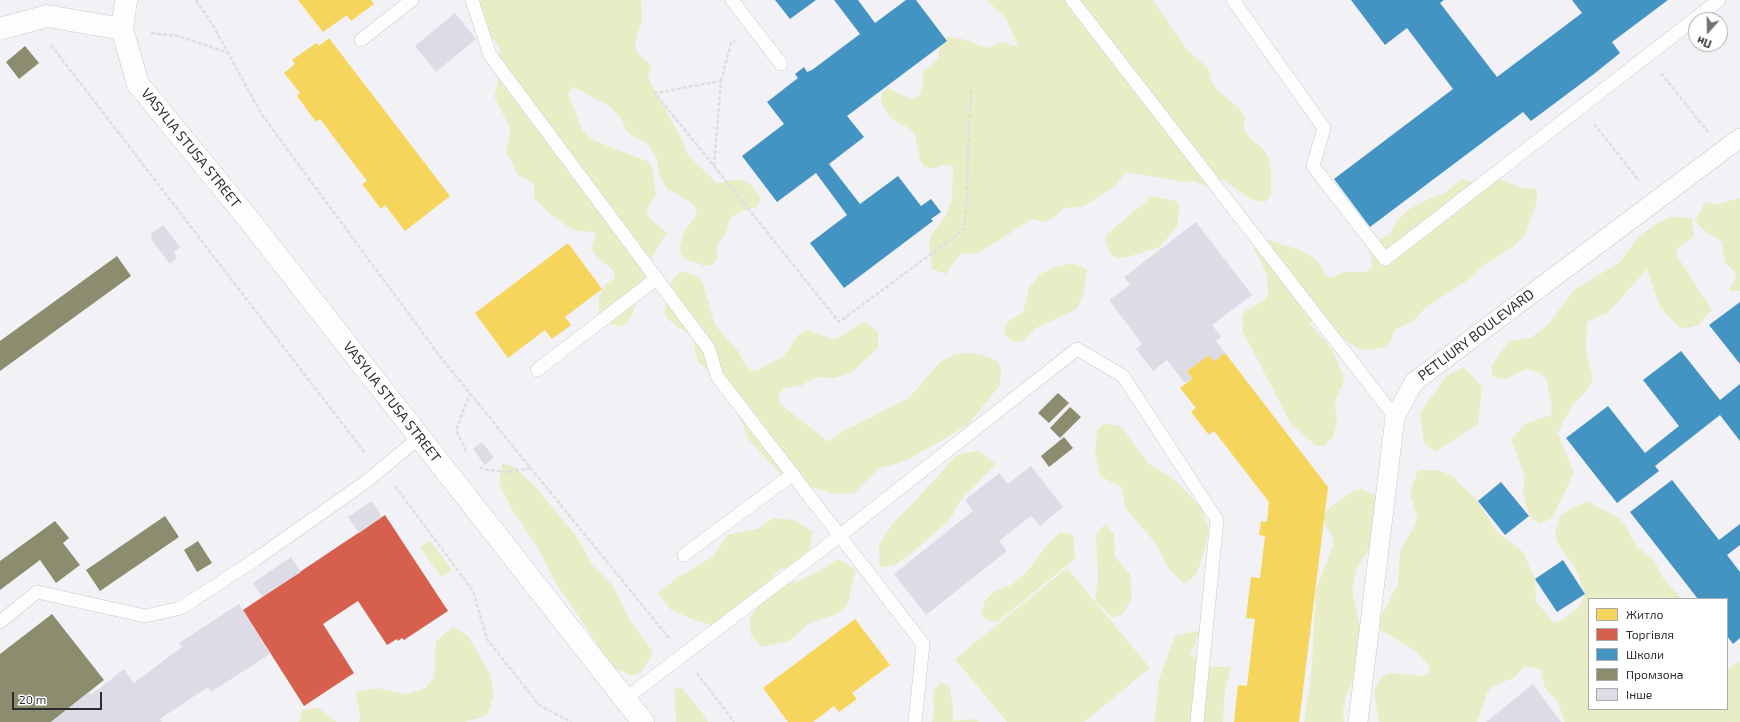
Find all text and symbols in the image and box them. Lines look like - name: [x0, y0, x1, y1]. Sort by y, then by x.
- north arrow: [1688, 12, 1728, 52]
- text: Пн: [1695, 34, 1713, 51]
- street label: VASYLIA STUSA STREET: [138, 85, 244, 211]
- street label: PETLIURY BOULEVARD: [1415, 286, 1537, 384]
- street label: VASYLIA STUSA STREET: [340, 338, 444, 466]
- legend: [1588, 598, 1728, 710]
- text: Житло: [1626, 607, 1663, 621]
- text: Торгівля: [1626, 627, 1674, 641]
- text: Школи: [1626, 647, 1664, 661]
- text: Промзона: [1626, 667, 1683, 681]
- scale bar: [14, 684, 104, 710]
- text: Інше: [1626, 687, 1652, 701]
- text: 20 m: [19, 692, 46, 706]

